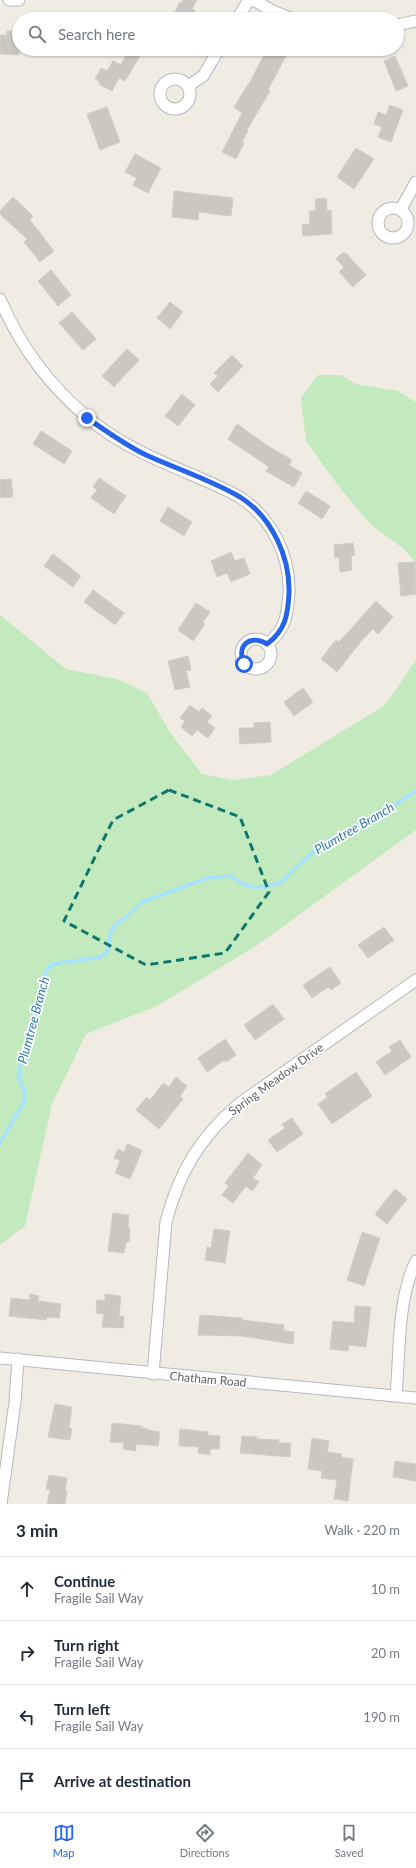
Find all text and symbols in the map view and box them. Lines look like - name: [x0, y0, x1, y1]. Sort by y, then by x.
- search box: [12, 12, 404, 56]
- icon: search: [26, 23, 48, 45]
- text: Search here: [58, 25, 135, 43]
- route end: [78, 409, 96, 427]
- route start: [235, 655, 253, 673]
- water label: Plumtree Branch: [311, 799, 397, 857]
- water label: Plumtree Branch: [14, 975, 52, 1065]
- street label: Spring Meadow Drive: [226, 1039, 326, 1119]
- street label: Chatham Road: [169, 1368, 247, 1390]
- text: 3 min: [16, 1520, 58, 1541]
- text: Walk · 220 m: [324, 1522, 400, 1538]
- text: Continue: [54, 1572, 115, 1590]
- icon: ahead: [16, 1578, 38, 1600]
- text: 10 m: [371, 1581, 400, 1597]
- text: Fragile Sail Way: [54, 1590, 144, 1606]
- text: Turn right: [54, 1636, 119, 1654]
- icon: right: [16, 1642, 38, 1664]
- text: 20 m: [371, 1645, 400, 1661]
- text: Fragile Sail Way: [54, 1654, 144, 1670]
- text: Turn left: [54, 1700, 110, 1718]
- icon: left: [16, 1706, 38, 1728]
- text: 190 m: [363, 1709, 400, 1725]
- text: Fragile Sail Way: [54, 1718, 144, 1734]
- icon: arrive: [16, 1770, 38, 1792]
- text: Arrive at destination: [54, 1772, 191, 1790]
- tab: Map: [53, 1822, 75, 1859]
- tab: Directions: [180, 1822, 229, 1859]
- tab: Saved: [335, 1822, 363, 1859]

